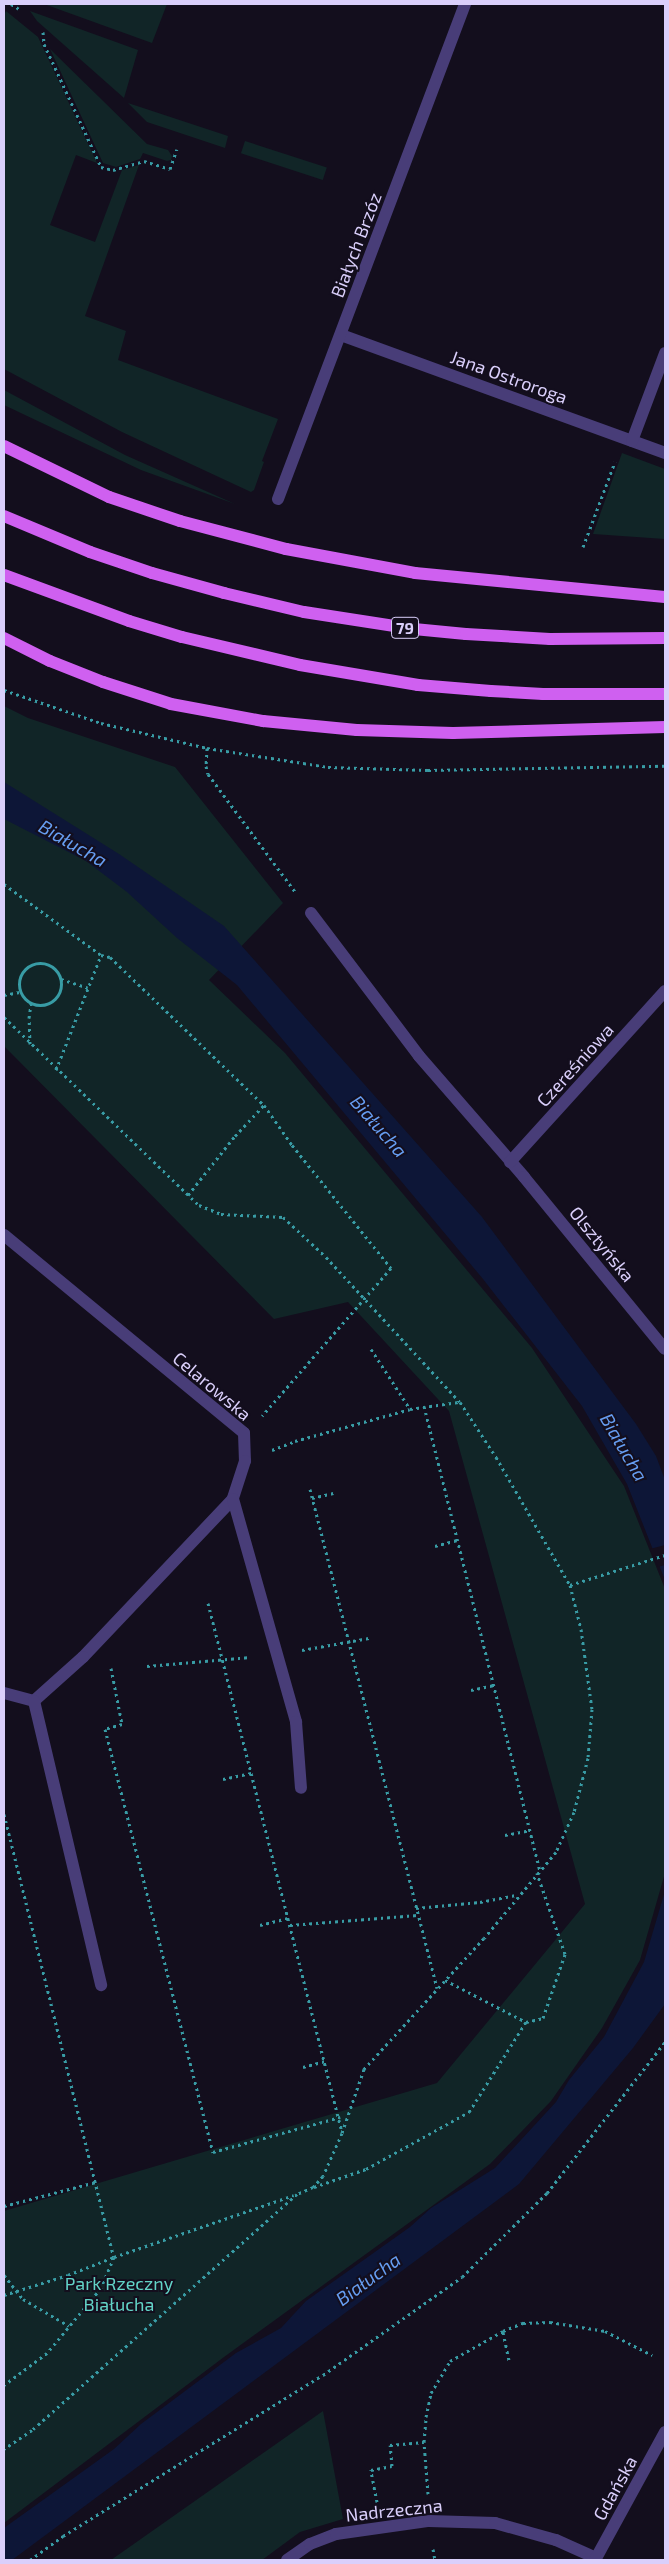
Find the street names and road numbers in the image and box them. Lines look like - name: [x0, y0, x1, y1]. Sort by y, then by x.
- street label: Białych Brzóz: [326, 189, 386, 301]
- street label: Jana Ostroroga: [448, 346, 570, 408]
- road number: 79: [390, 614, 420, 641]
- street label: Czereśniowa: [532, 1019, 618, 1111]
- street label: Olsztyńska: [565, 1202, 639, 1286]
- street label: Celarowska: [169, 1347, 255, 1425]
- street label: Gdańska: [589, 2452, 641, 2524]
- street label: Nadrzeczna: [345, 2494, 443, 2526]

